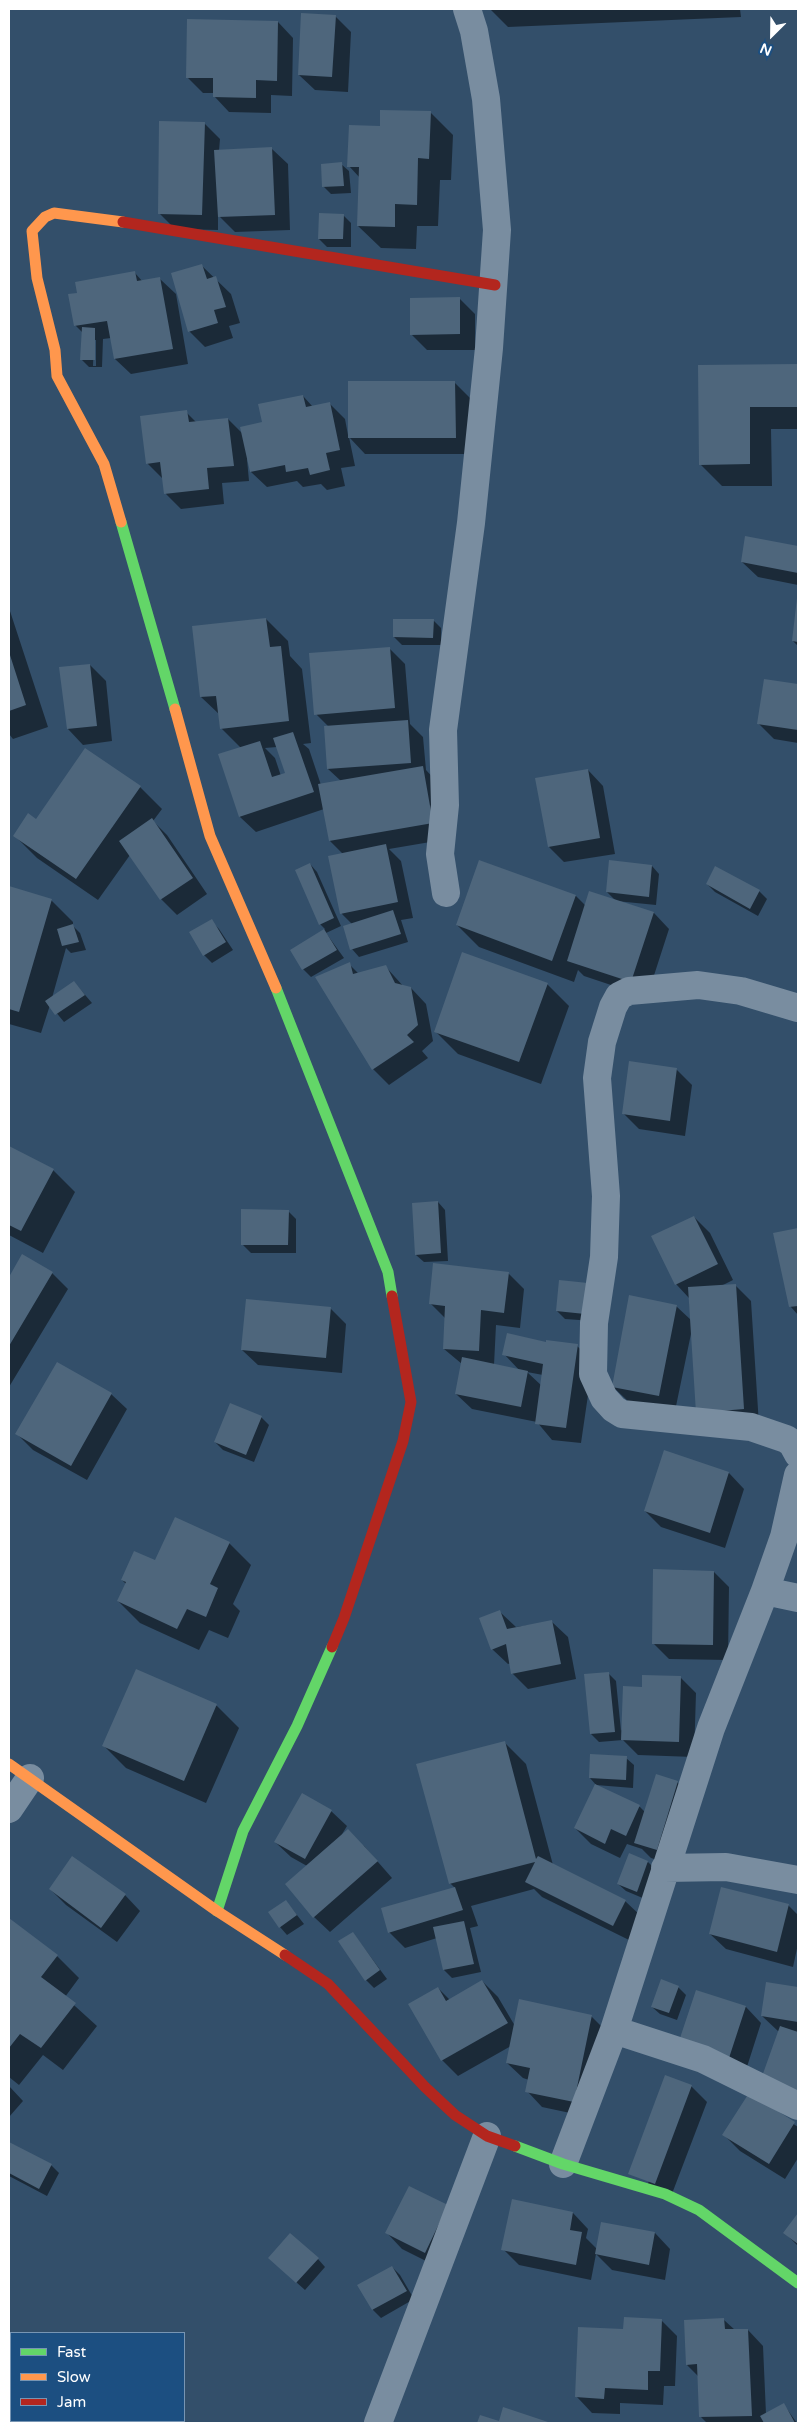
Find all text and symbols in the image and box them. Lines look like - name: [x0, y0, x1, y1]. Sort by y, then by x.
- north arrow: [747, 10, 797, 60]
- text: N: [757, 39, 774, 59]
- legend: [10, 2332, 185, 2422]
- text: Fast: [57, 2343, 86, 2361]
- text: Slow: [57, 2368, 91, 2386]
- text: Jam: [57, 2393, 86, 2411]

